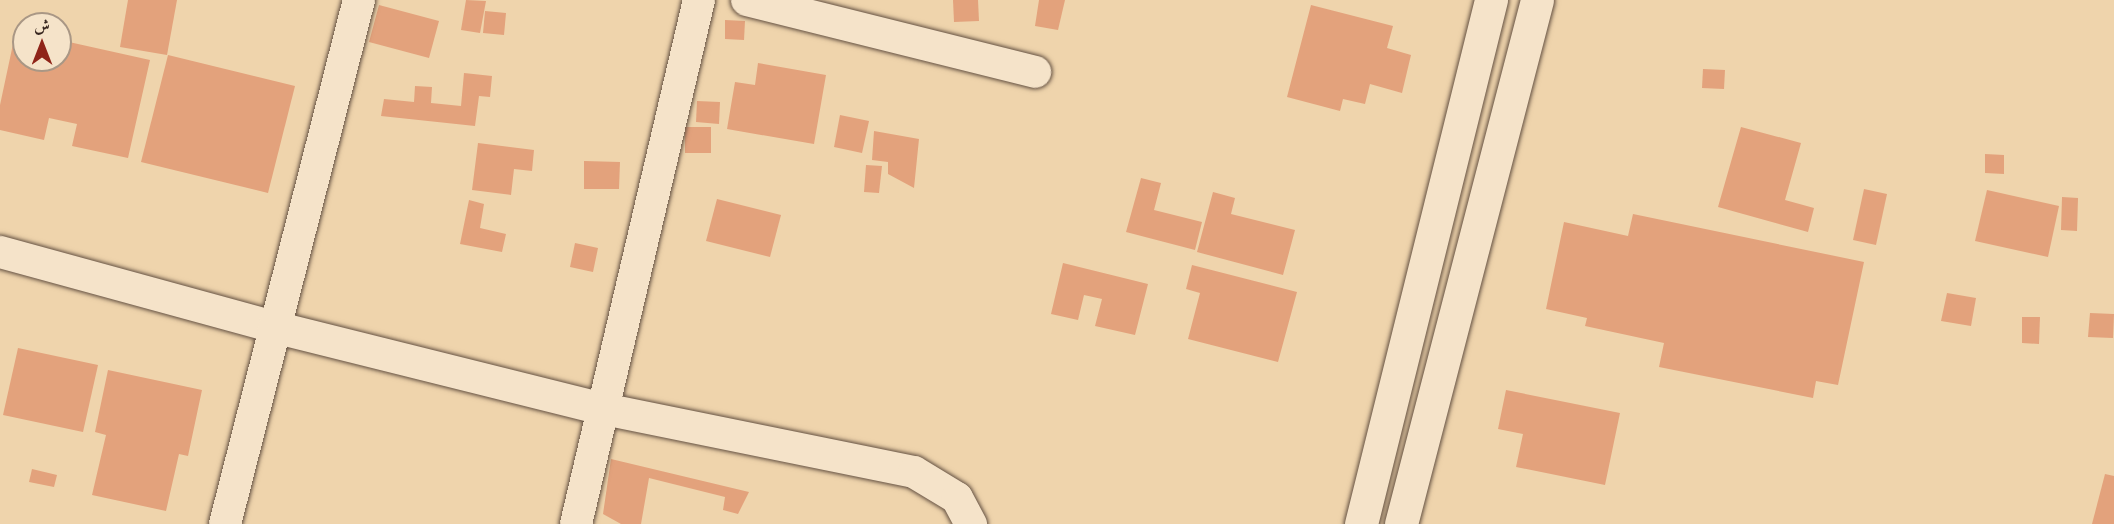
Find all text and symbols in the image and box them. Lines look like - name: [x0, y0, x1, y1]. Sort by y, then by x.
- north arrow: [12, 12, 72, 72]
- text: ش: [34, 16, 50, 35]

